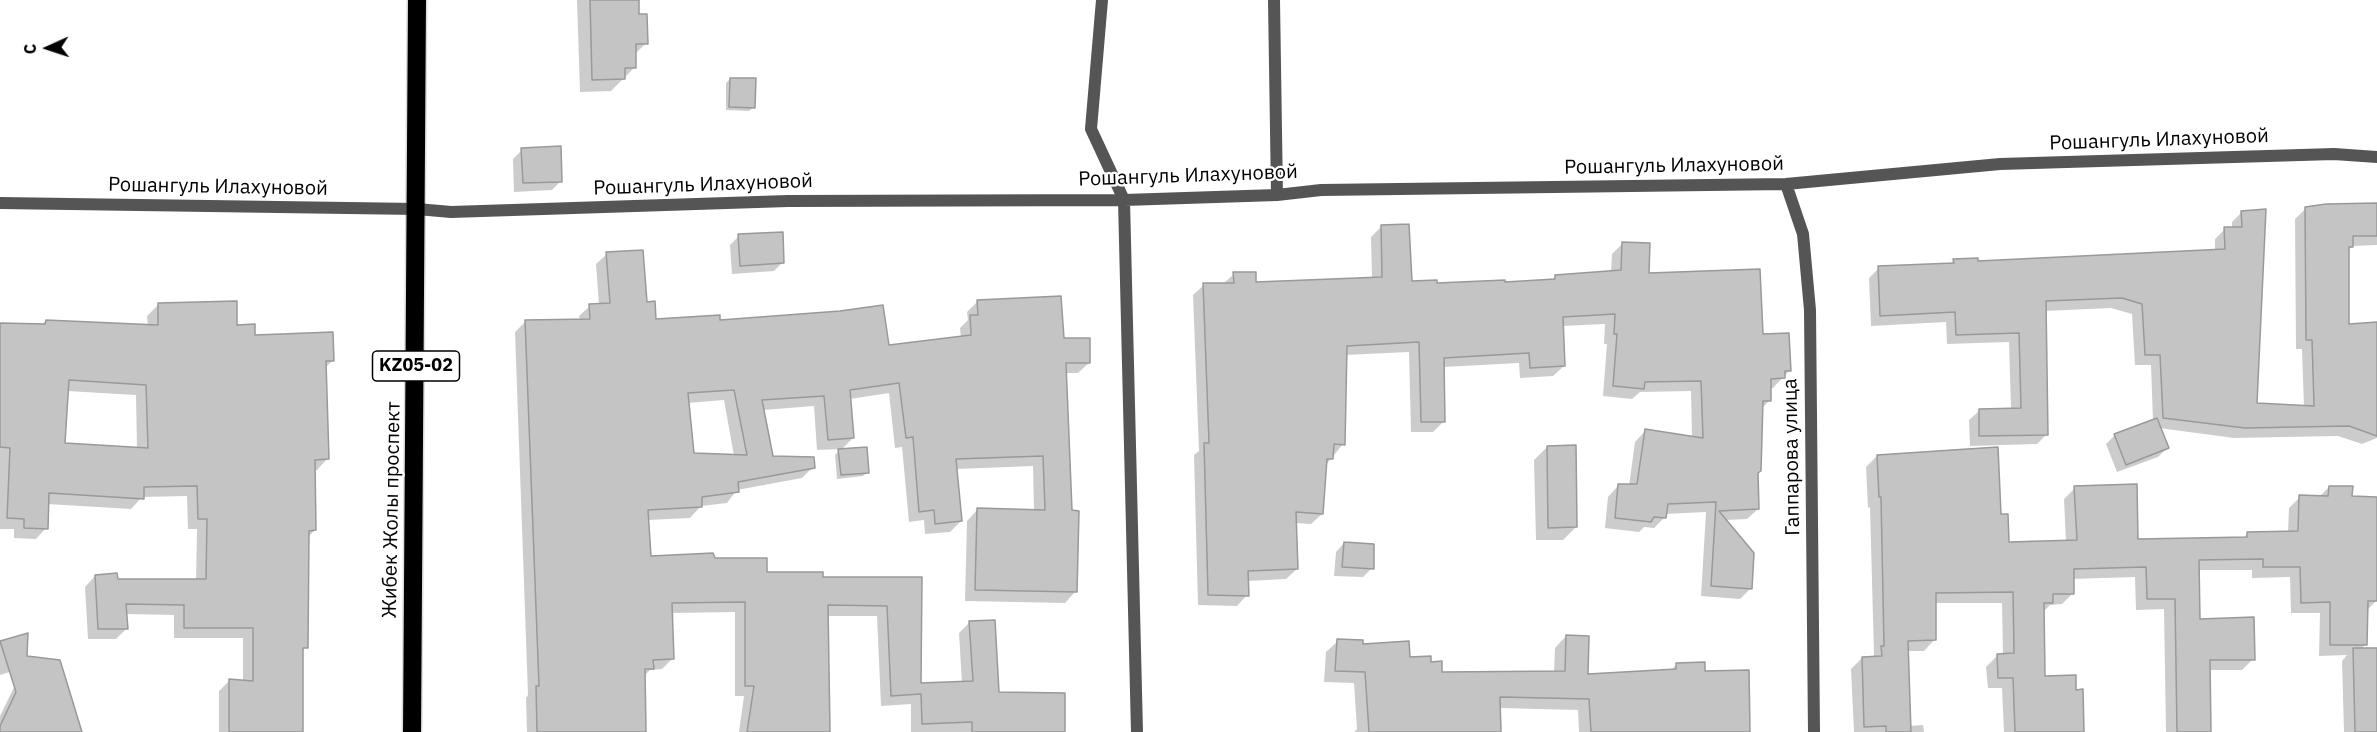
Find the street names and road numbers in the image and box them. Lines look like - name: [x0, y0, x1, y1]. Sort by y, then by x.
- street label: Рошангуль Илахуновой: [2049, 124, 2269, 156]
- street label: Рошангуль Илахуновой: [1564, 152, 1784, 180]
- street label: Рошангуль Илахуновой: [1078, 160, 1298, 192]
- street label: Рошангуль Илахуновой: [593, 169, 813, 201]
- street label: Рошангуль Илахуновой: [108, 173, 328, 201]
- road number: KZ05-02: [372, 351, 460, 381]
- street label: Гаппарова улица: [1779, 378, 1805, 536]
- street label: Жибек Жолы проспект: [378, 401, 406, 619]

